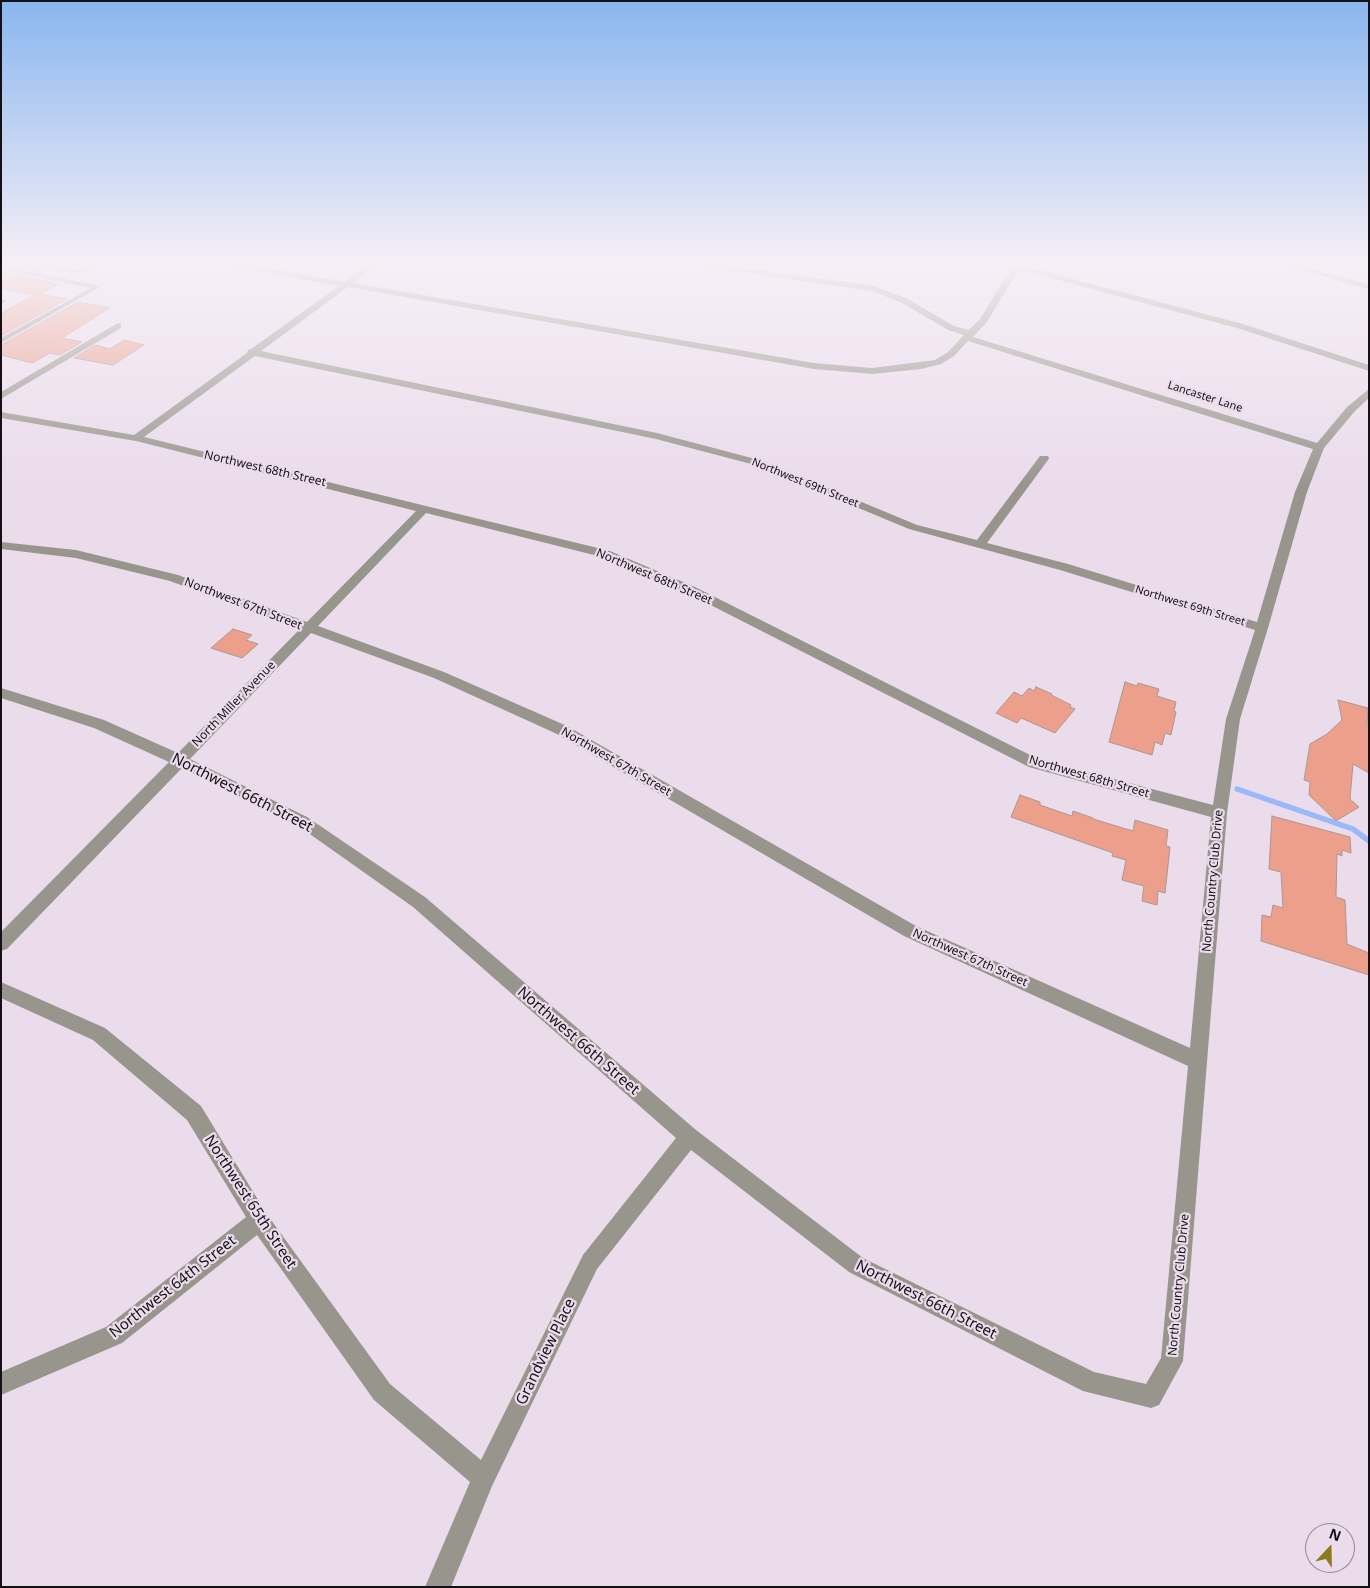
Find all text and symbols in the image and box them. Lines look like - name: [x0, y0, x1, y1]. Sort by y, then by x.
- street label: Lancaster Lane: [1166, 379, 1244, 415]
- street label: Northwest 68th Street: [203, 448, 327, 490]
- street label: Northwest 69th Street: [750, 455, 860, 511]
- street label: Northwest 68th Street: [594, 546, 714, 608]
- street label: Northwest 67th Street: [182, 575, 304, 633]
- street label: Northwest 69th Street: [1133, 583, 1247, 629]
- street label: North Miller Avenue: [189, 658, 279, 750]
- street label: Northwest 67th Street: [558, 725, 674, 799]
- street label: Northwest 66th Street: [169, 750, 315, 836]
- street label: Northwest 68th Street: [1027, 753, 1151, 801]
- street label: North Country Club Drive: [1200, 809, 1226, 953]
- street label: Northwest 67th Street: [910, 926, 1030, 990]
- street label: Northwest 66th Street: [513, 983, 643, 1099]
- street label: Northwest 65th Street: [200, 1132, 300, 1272]
- street label: North Country Club Drive: [1166, 1213, 1192, 1357]
- street label: Northwest 64th Street: [106, 1232, 240, 1342]
- street label: Northwest 66th Street: [853, 1257, 999, 1343]
- street label: Grandview Place: [512, 1296, 580, 1408]
- north arrow: [1305, 1523, 1355, 1573]
- text: N: [1326, 1524, 1344, 1545]

